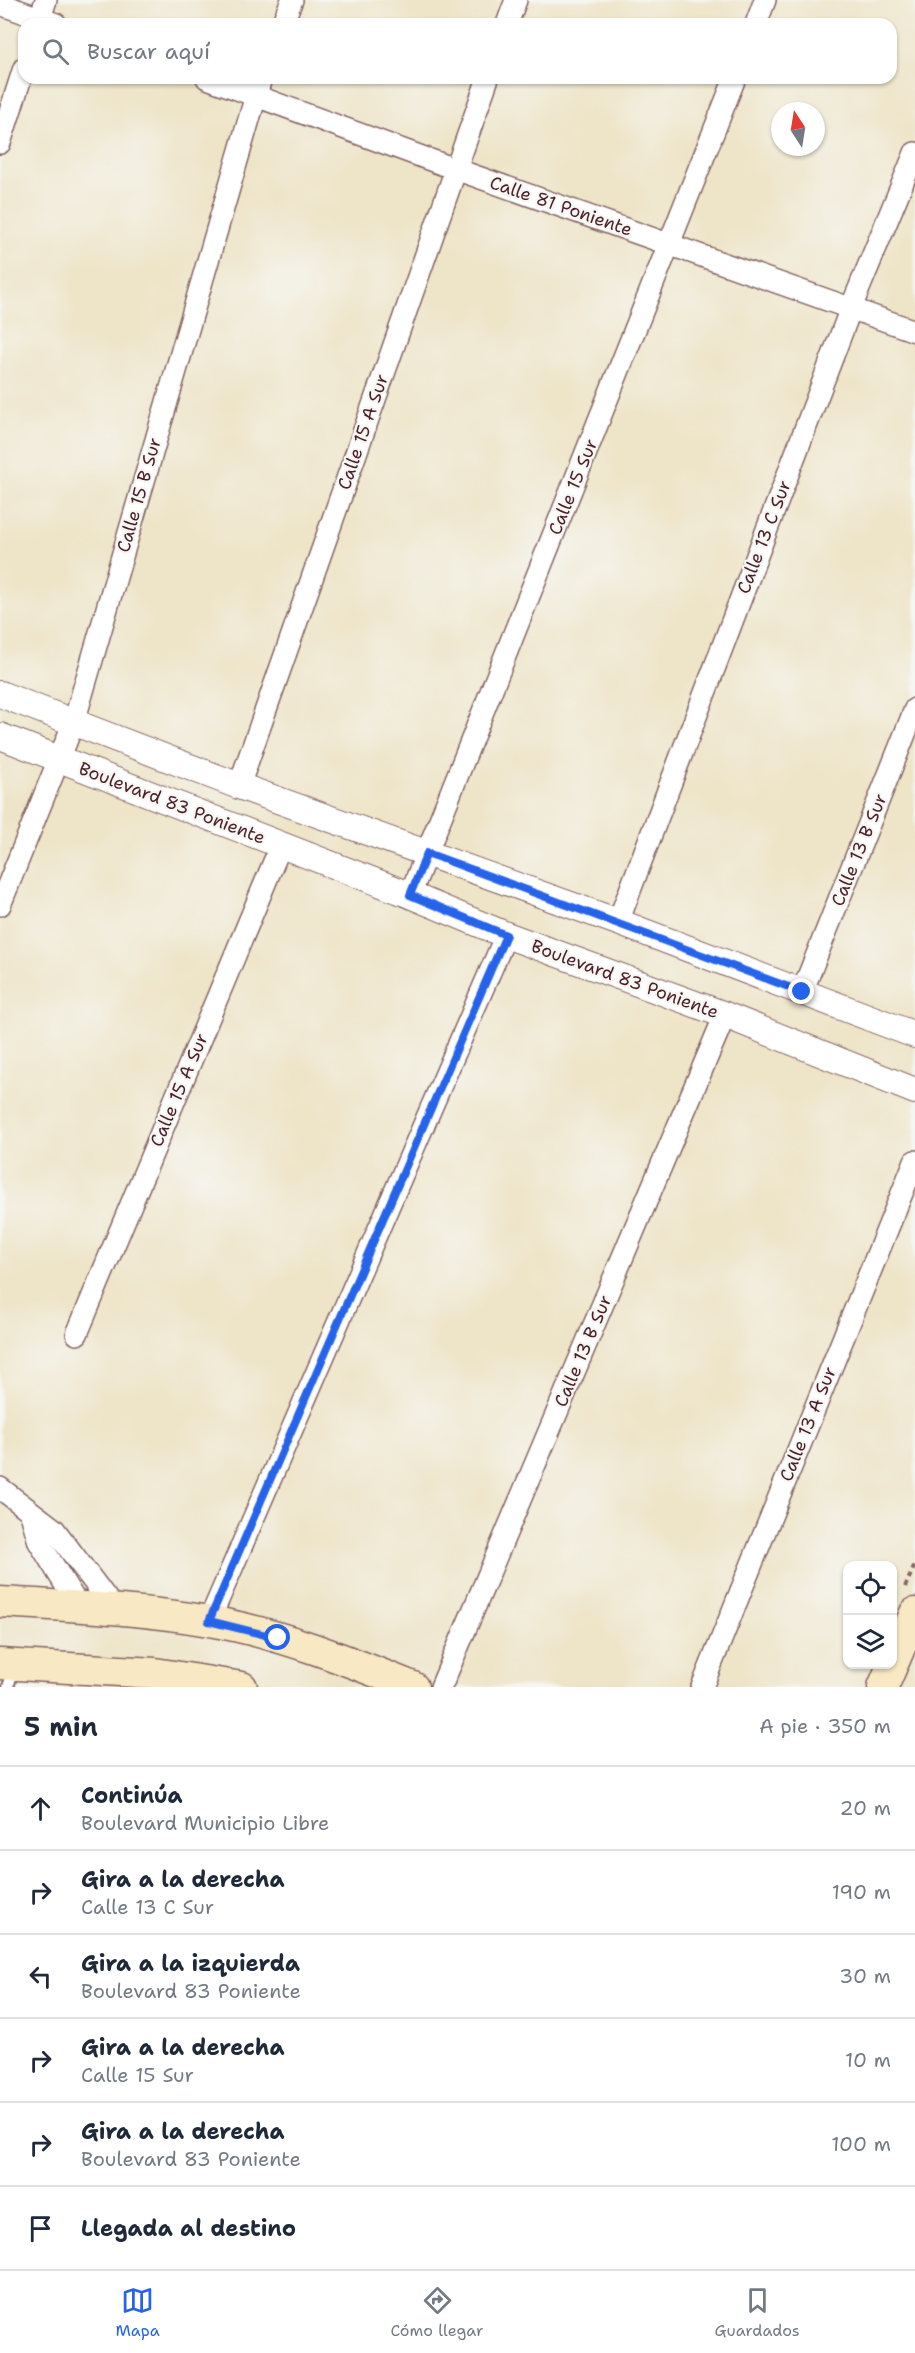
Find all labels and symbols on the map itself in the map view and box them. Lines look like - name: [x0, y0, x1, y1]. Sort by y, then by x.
- north arrow: [771, 102, 825, 156]
- street label: Calle 81 Poniente: [487, 170, 635, 242]
- street label: Calle 15 A Sur: [332, 371, 394, 493]
- street label: Calle 15 B Sur: [111, 435, 167, 555]
- street label: Calle 15 Sur: [543, 435, 603, 539]
- street label: Calle 13 C Sur: [731, 477, 797, 597]
- street label: Boulevard 83 Poniente: [75, 756, 269, 850]
- street label: Calle 13 B Sur: [826, 790, 892, 910]
- street label: Boulevard 83 Poniente: [528, 934, 722, 1024]
- route end: [788, 978, 814, 1004]
- street label: Calle 15 A Sur: [144, 1030, 214, 1150]
- street label: Calle 13 B Sur: [549, 1291, 617, 1411]
- street label: Calle 13 A Sur: [774, 1363, 842, 1485]
- route start: [264, 1624, 290, 1650]

